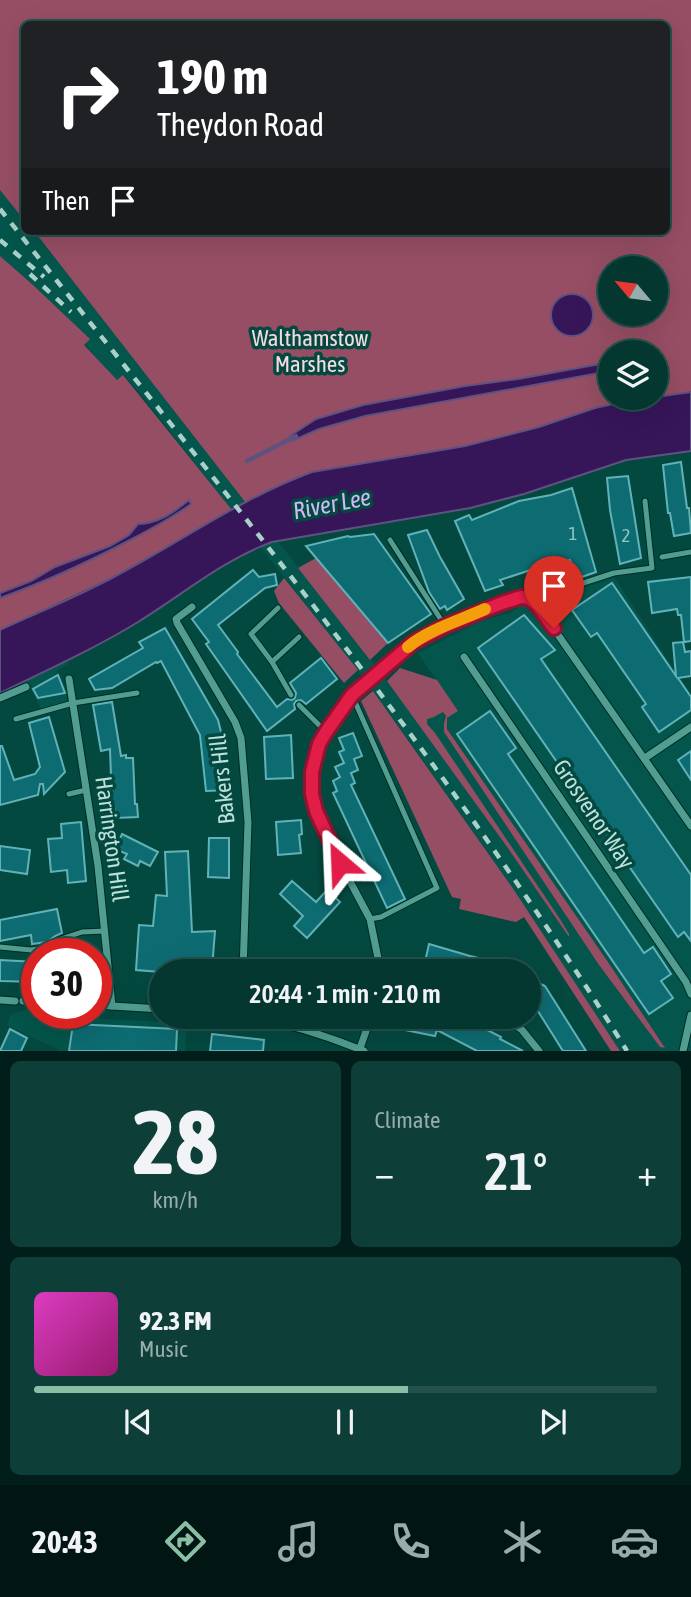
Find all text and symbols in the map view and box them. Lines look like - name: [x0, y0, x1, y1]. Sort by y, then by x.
- text: 190 m: [157, 48, 268, 104]
- icon: right: [42, 49, 133, 140]
- text: Theydon Road: [157, 106, 324, 143]
- icon: arrive: [104, 182, 142, 220]
- text: Then: [42, 186, 90, 216]
- north arrow: [598, 256, 668, 326]
- map controls: [598, 256, 668, 410]
- park label: Walthamstow Marshes: [252, 325, 369, 377]
- button: layers: [598, 340, 668, 410]
- water label: River Lee: [291, 483, 373, 524]
- house number: 1: [569, 522, 577, 544]
- house number: 2: [622, 524, 630, 546]
- pin: [524, 556, 584, 628]
- icon: arrive: [535, 567, 573, 605]
- street label: Bakers Hill: [204, 733, 240, 825]
- street label: Grosvenor Way: [548, 755, 640, 873]
- street label: Harrington Hill: [90, 775, 134, 903]
- position arrow: [303, 826, 377, 900]
- speed limit sign: 30: [21, 938, 112, 1029]
- text: 20:44 · 1 min · 210 m: [249, 979, 441, 1009]
- text: 28: [132, 1089, 218, 1193]
- text: Climate: [375, 1107, 440, 1133]
- text: 21°: [484, 1141, 547, 1201]
- text: −: [375, 1151, 394, 1194]
- text: +: [637, 1151, 657, 1194]
- text: km/h: [152, 1187, 198, 1213]
- text: 92.3 FM: [139, 1306, 212, 1336]
- text: Music: [139, 1336, 187, 1362]
- icon: previous: [119, 1403, 157, 1441]
- icon: pause: [326, 1403, 364, 1441]
- icon: next: [534, 1403, 572, 1441]
- icon: directions: [161, 1517, 210, 1566]
- icon: music: [274, 1517, 323, 1566]
- icon: phone: [386, 1517, 435, 1566]
- icon: climate: [498, 1517, 547, 1566]
- icon: car: [610, 1517, 659, 1566]
- text: 20:43: [32, 1523, 98, 1560]

